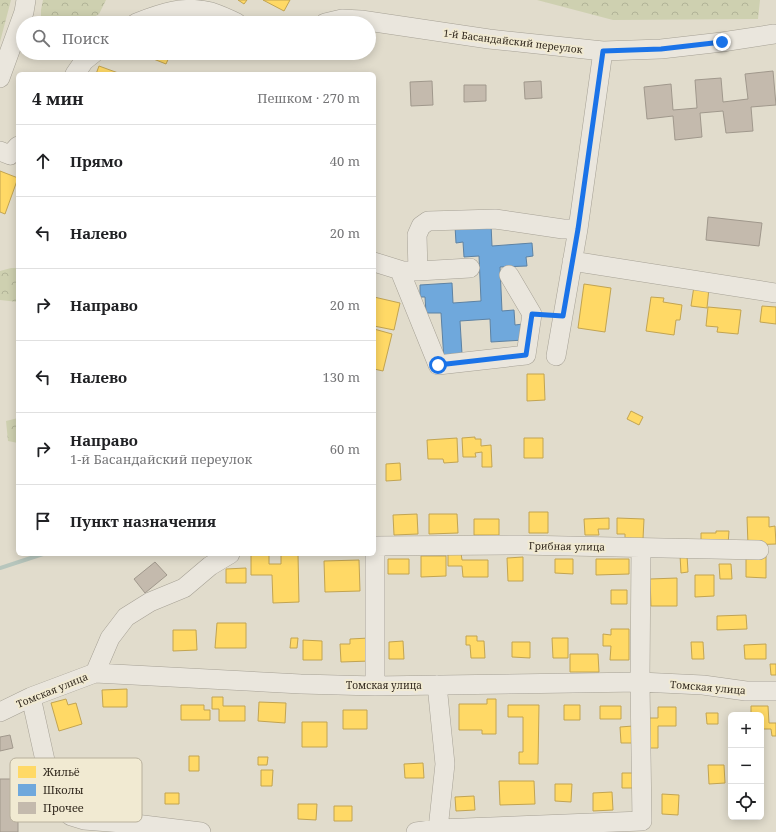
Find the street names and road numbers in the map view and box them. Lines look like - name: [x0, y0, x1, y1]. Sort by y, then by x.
- street label: 1-й Басандайский переулок: [443, 26, 583, 56]
- street label: Грибная улица: [529, 538, 605, 554]
- street label: Томская улица: [14, 669, 90, 711]
- street label: Томская улица: [670, 677, 747, 697]
- street label: Томская улица: [346, 678, 422, 692]

